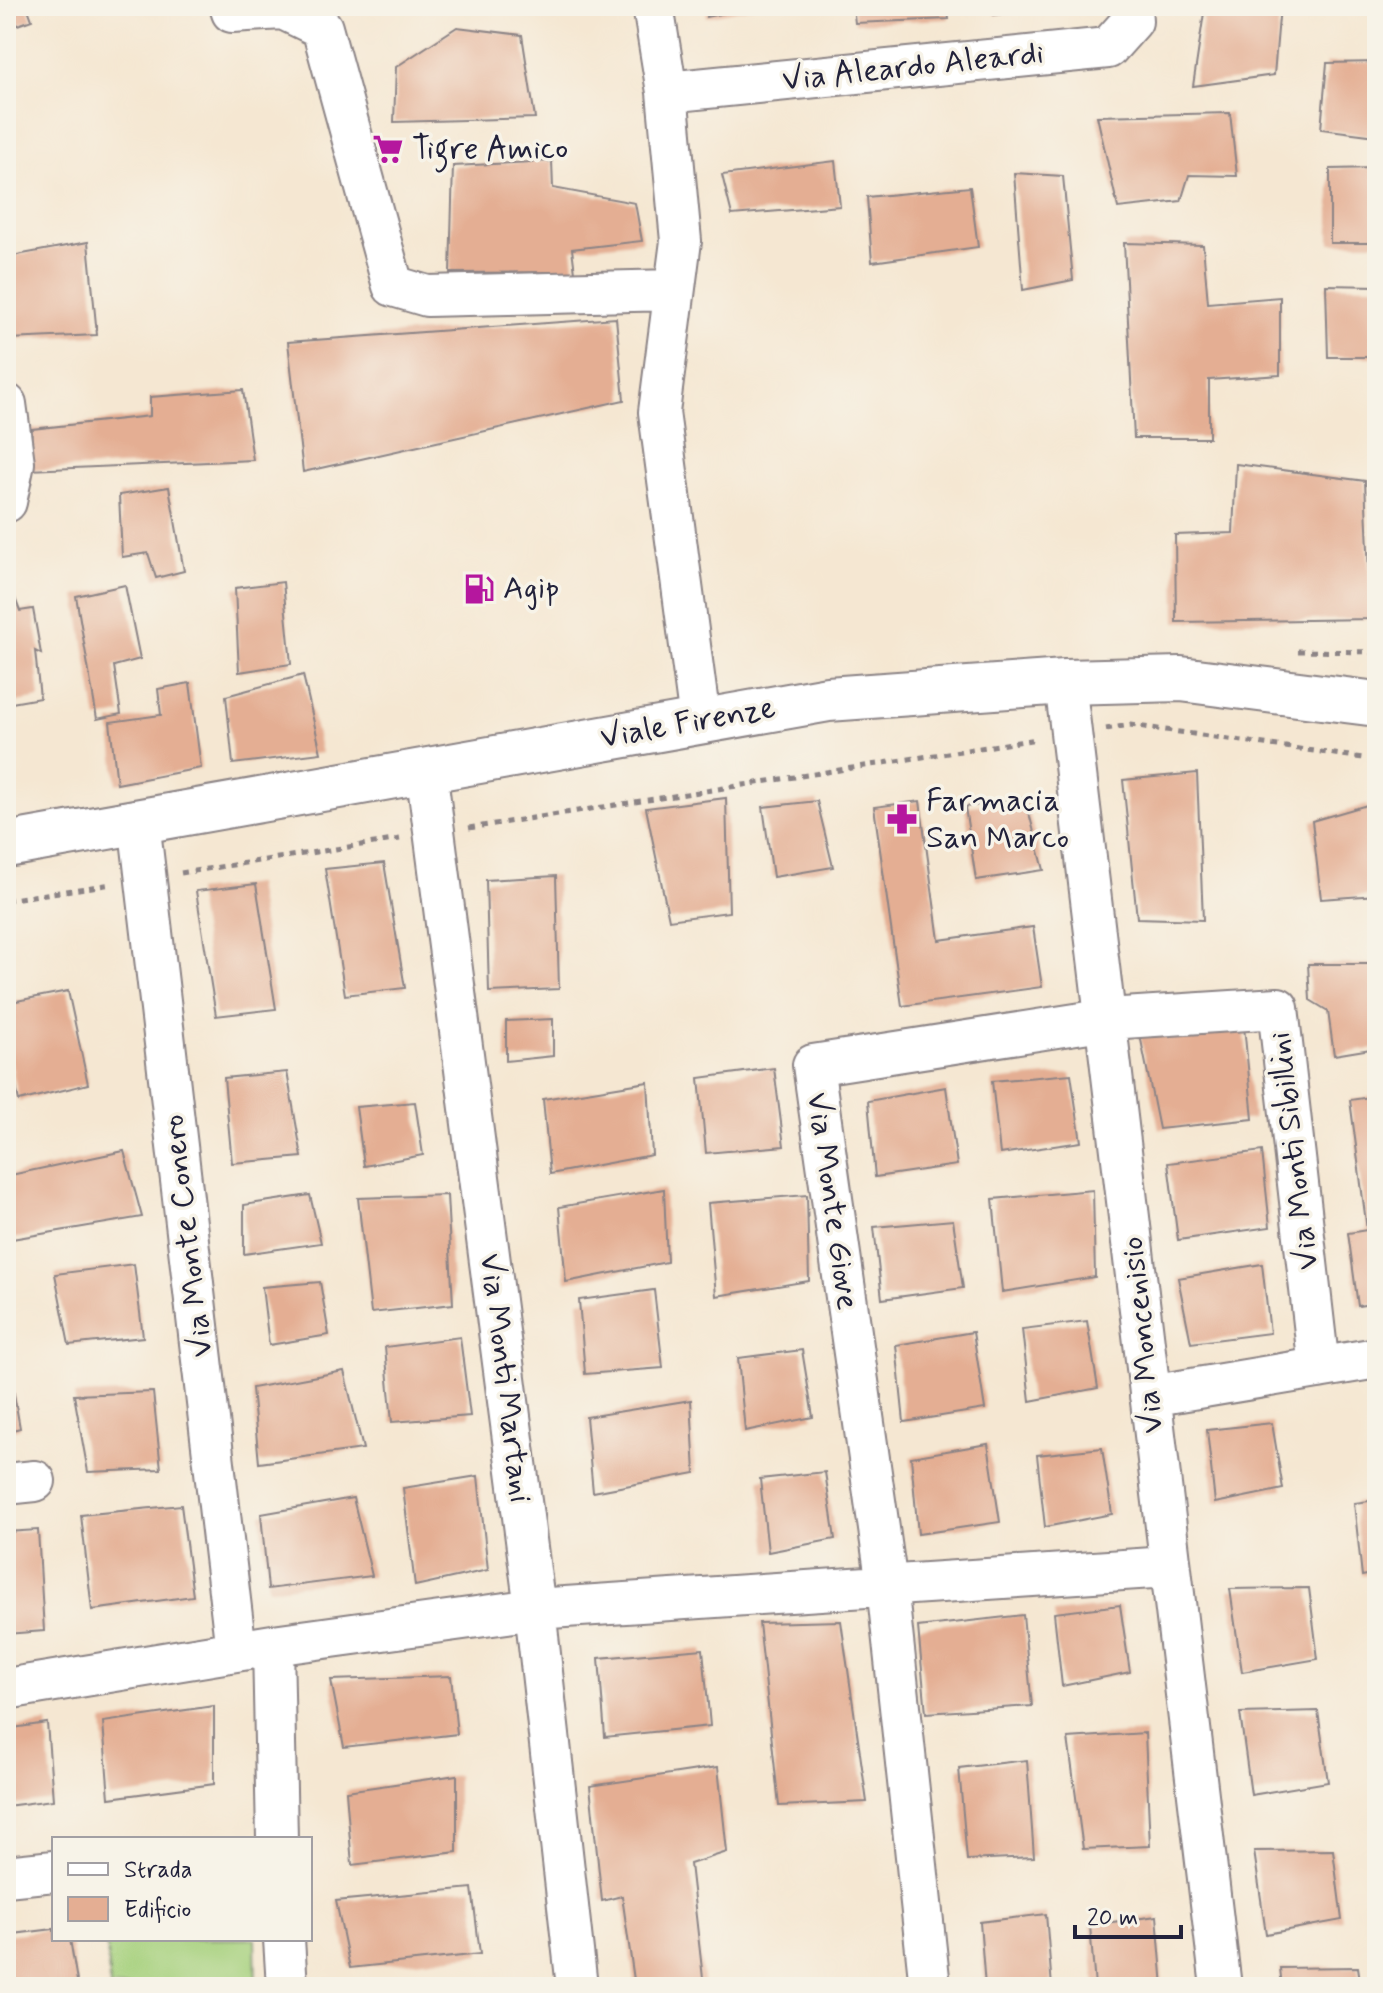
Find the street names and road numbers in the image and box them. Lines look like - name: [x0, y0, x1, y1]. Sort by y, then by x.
- street label: Via Aleardo Aleardi: [780, 32, 1046, 102]
- street label: Viale Firenze: [597, 687, 779, 759]
- street label: Via Monti Sibillini: [1259, 1030, 1329, 1272]
- street label: Via Monte Giove: [796, 1090, 868, 1312]
- street label: Via Monte Conero: [152, 1112, 224, 1360]
- street label: Via Moncenisio: [1112, 1234, 1174, 1436]
- street label: Via Monti Martani: [469, 1251, 541, 1505]

